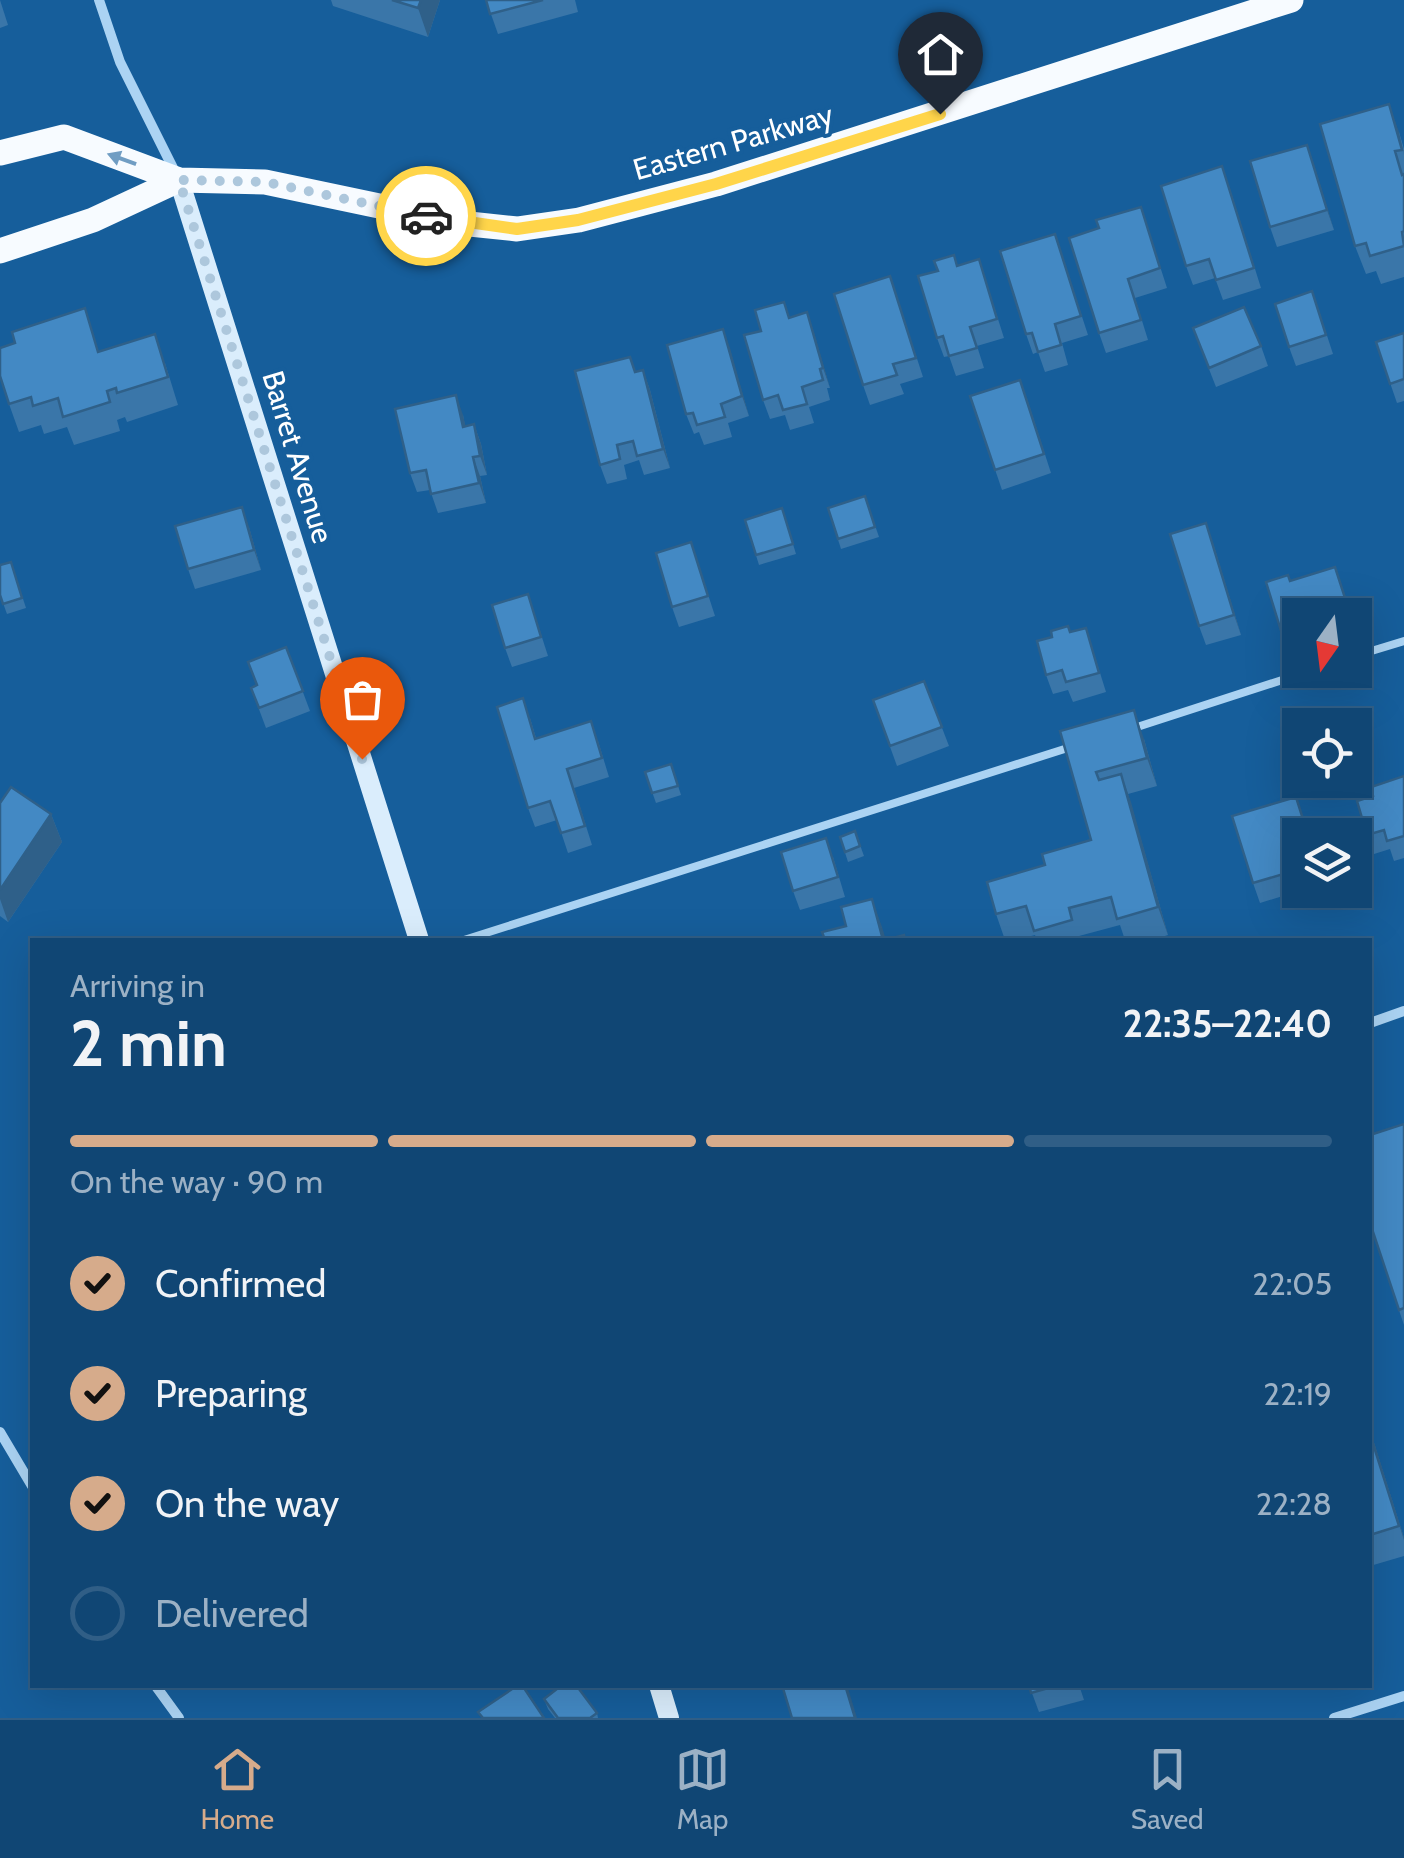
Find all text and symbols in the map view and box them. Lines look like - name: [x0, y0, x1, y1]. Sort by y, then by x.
- pin: [898, 12, 983, 115]
- icon: home: [913, 27, 968, 82]
- street label: Eastern Parkway: [629, 96, 837, 188]
- one-way arrow: [106, 151, 136, 166]
- courier: [376, 166, 476, 266]
- icon: car: [399, 189, 454, 244]
- street label: Barret Avenue: [254, 366, 342, 548]
- north arrow: [1282, 598, 1372, 688]
- map controls: [1282, 598, 1372, 908]
- pin: [320, 657, 405, 760]
- icon: bag: [335, 672, 390, 727]
- button: locate: [1282, 708, 1372, 798]
- button: layers: [1282, 818, 1372, 908]
- text: Arriving in: [70, 966, 205, 1005]
- text: 22:35–22:40: [1123, 1000, 1332, 1047]
- text: 2 min: [70, 1003, 227, 1082]
- text: On the way · 90 m: [70, 1162, 323, 1201]
- icon: check: [70, 1256, 125, 1311]
- text: Confirmed: [155, 1260, 326, 1307]
- text: 22:05: [1252, 1264, 1332, 1303]
- icon: check: [70, 1366, 125, 1421]
- text: Preparing: [155, 1370, 307, 1417]
- text: 22:19: [1263, 1374, 1332, 1413]
- icon: check: [70, 1476, 125, 1531]
- text: On the way: [155, 1480, 339, 1527]
- text: 22:28: [1256, 1484, 1332, 1523]
- text: Delivered: [155, 1590, 309, 1637]
- tab: Home: [200, 1742, 274, 1836]
- tab: Map: [675, 1742, 730, 1836]
- tab: Saved: [1131, 1742, 1204, 1836]

